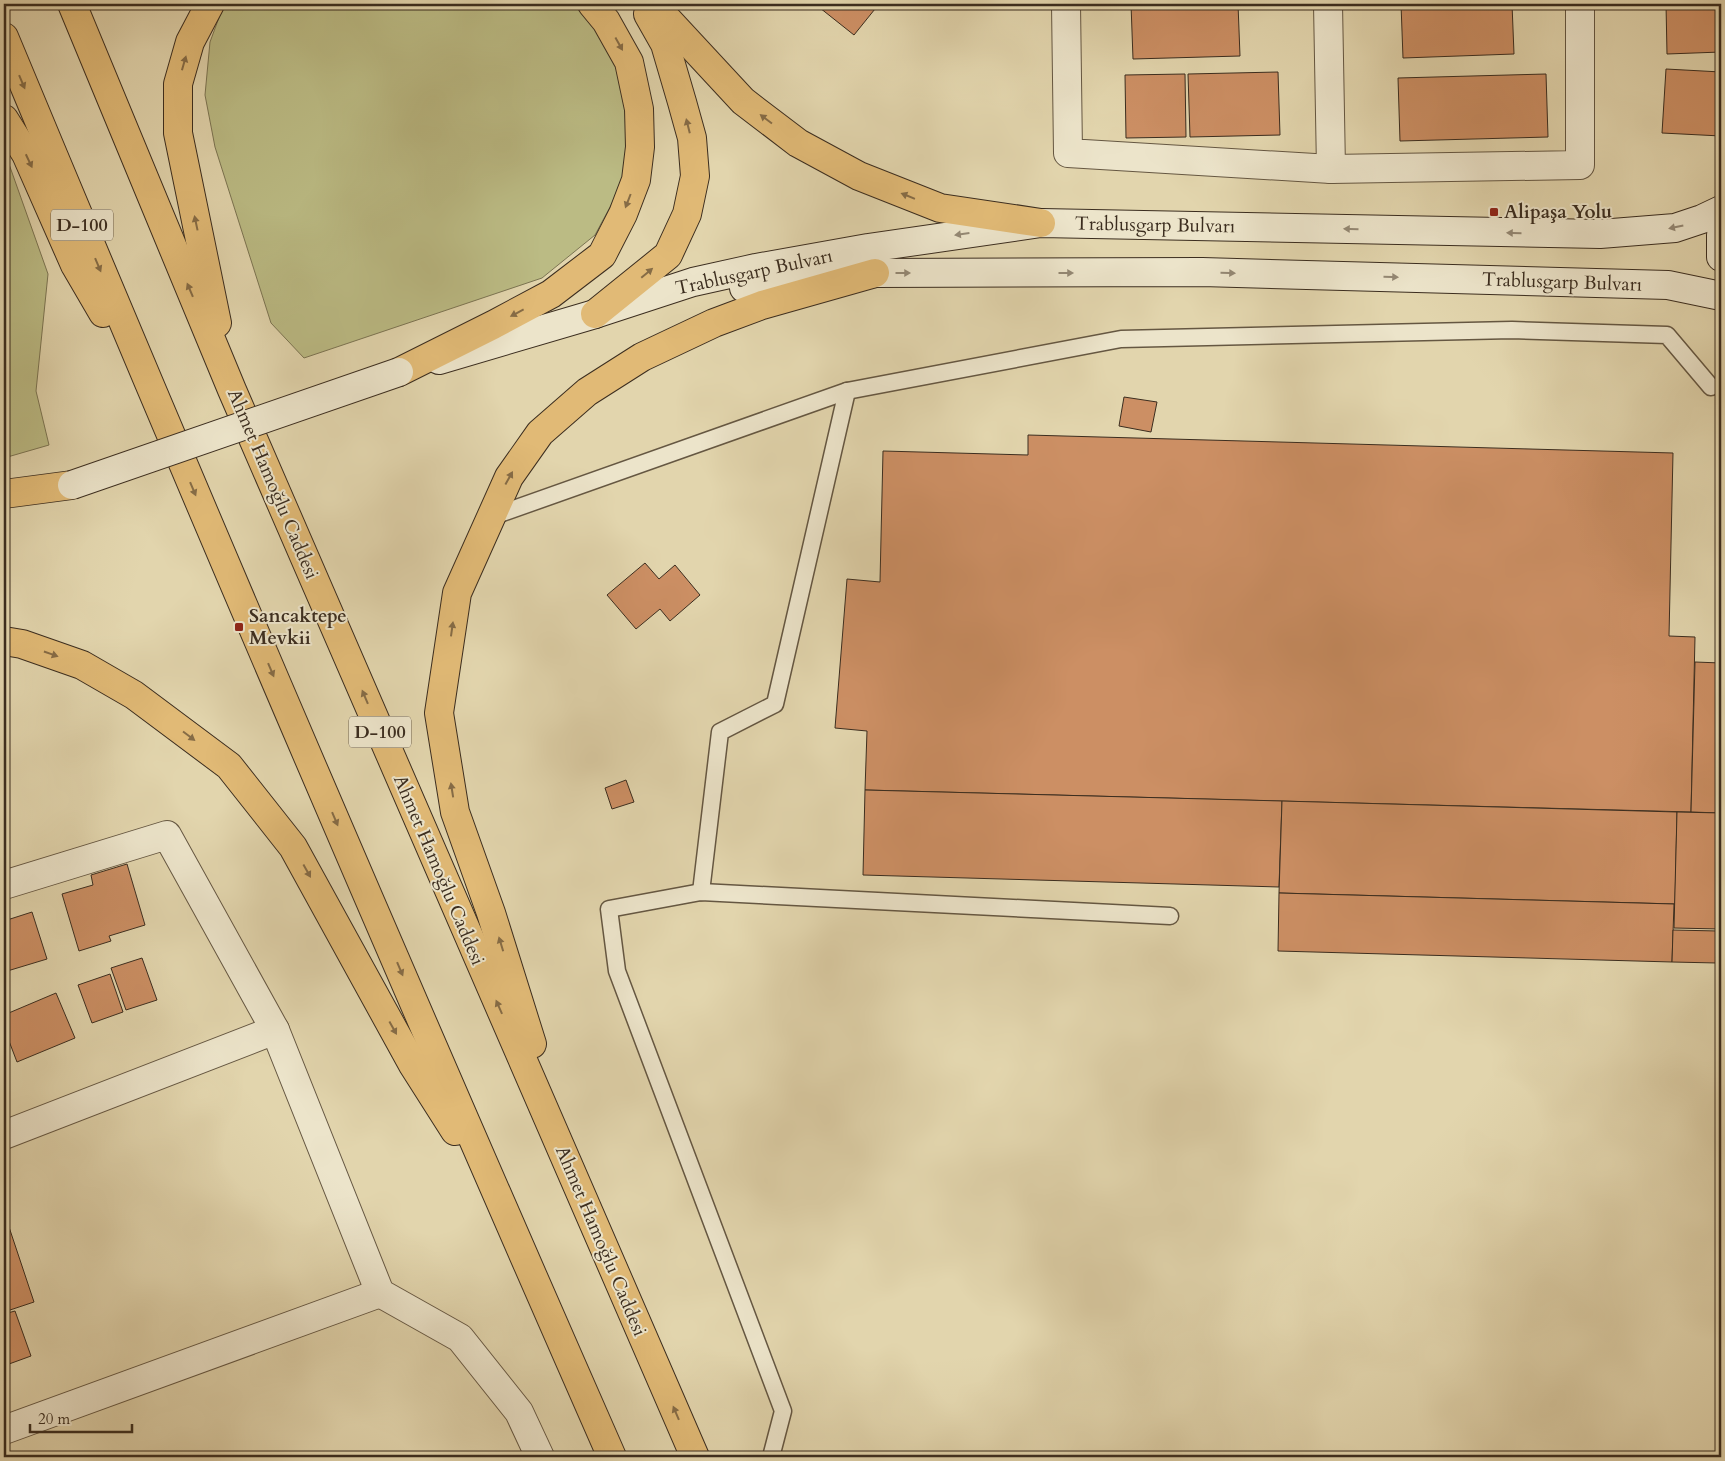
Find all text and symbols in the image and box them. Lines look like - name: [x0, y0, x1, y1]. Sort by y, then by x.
- one-way arrow: [615, 37, 623, 52]
- one-way arrow: [181, 55, 189, 70]
- one-way arrow: [19, 75, 27, 89]
- one-way arrow: [759, 114, 773, 124]
- one-way arrow: [684, 118, 692, 133]
- one-way arrow: [25, 154, 33, 168]
- one-way arrow: [901, 191, 915, 199]
- one-way arrow: [624, 194, 631, 209]
- place label: Alipaşa Yolu: [1504, 199, 1612, 225]
- marker: Alipaşa Yolu: [1488, 206, 1500, 218]
- road number: D-100: [51, 210, 113, 240]
- street label: Trablusgarp Bulvarı: [1075, 211, 1235, 239]
- one-way arrow: [192, 215, 200, 230]
- one-way arrow: [1668, 223, 1683, 231]
- one-way arrow: [1343, 225, 1359, 233]
- one-way arrow: [1506, 228, 1522, 236]
- one-way arrow: [954, 231, 970, 239]
- street label: Trablusgarp Bulvarı: [673, 243, 835, 301]
- one-way arrow: [95, 257, 103, 272]
- street label: Trablusgarp Bulvarı: [1482, 266, 1642, 298]
- one-way arrow: [640, 267, 653, 278]
- one-way arrow: [895, 269, 911, 277]
- one-way arrow: [1058, 269, 1074, 277]
- one-way arrow: [1220, 269, 1236, 277]
- one-way arrow: [1383, 274, 1399, 282]
- one-way arrow: [186, 283, 194, 297]
- one-way arrow: [510, 309, 524, 317]
- street label: Ahmet Hamoğlu Caddesi: [221, 385, 325, 583]
- one-way arrow: [505, 472, 514, 485]
- one-way arrow: [189, 482, 197, 497]
- place label: Sancaktepe Mevkii: [249, 603, 347, 651]
- marker: Sancaktepe Mevkii: [233, 621, 245, 633]
- one-way arrow: [448, 621, 456, 637]
- one-way arrow: [43, 651, 58, 658]
- one-way arrow: [268, 663, 276, 677]
- one-way arrow: [360, 690, 368, 704]
- road number: D-100: [349, 716, 411, 748]
- one-way arrow: [182, 731, 195, 742]
- street label: Ahmet Hamoğlu Caddesi: [387, 771, 491, 969]
- one-way arrow: [447, 781, 455, 797]
- one-way arrow: [332, 812, 340, 826]
- one-way arrow: [302, 864, 311, 877]
- one-way arrow: [497, 936, 505, 951]
- one-way arrow: [396, 962, 404, 976]
- one-way arrow: [494, 1000, 502, 1014]
- one-way arrow: [389, 1022, 398, 1035]
- street label: Ahmet Hamoğlu Caddesi: [549, 1142, 653, 1340]
- scale bar: [30, 1401, 132, 1433]
- one-way arrow: [671, 1406, 679, 1420]
- text: 20 m: [38, 1409, 70, 1429]

